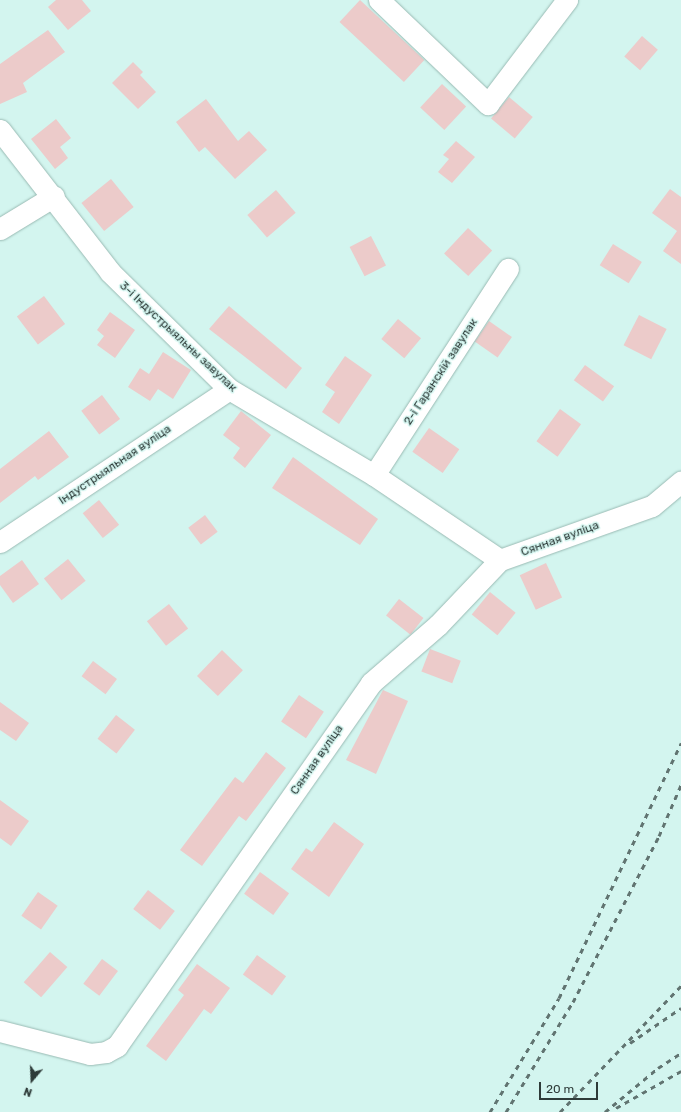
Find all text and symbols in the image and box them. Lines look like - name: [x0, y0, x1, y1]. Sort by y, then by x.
- street label: 3-і Індустрыяльны завулак: [116, 279, 240, 395]
- street label: 2-і Гаранскій завулак: [401, 316, 481, 428]
- street label: Індустрыяльная вуліца: [56, 422, 174, 508]
- street label: Сянная вуліца: [519, 518, 601, 560]
- street label: Сянная вуліца: [288, 722, 346, 798]
- north arrow: [12, 1060, 52, 1100]
- scale bar: [541, 1074, 600, 1100]
- text: 20 m: [546, 1082, 574, 1096]
- text: N: [22, 1084, 34, 1099]

